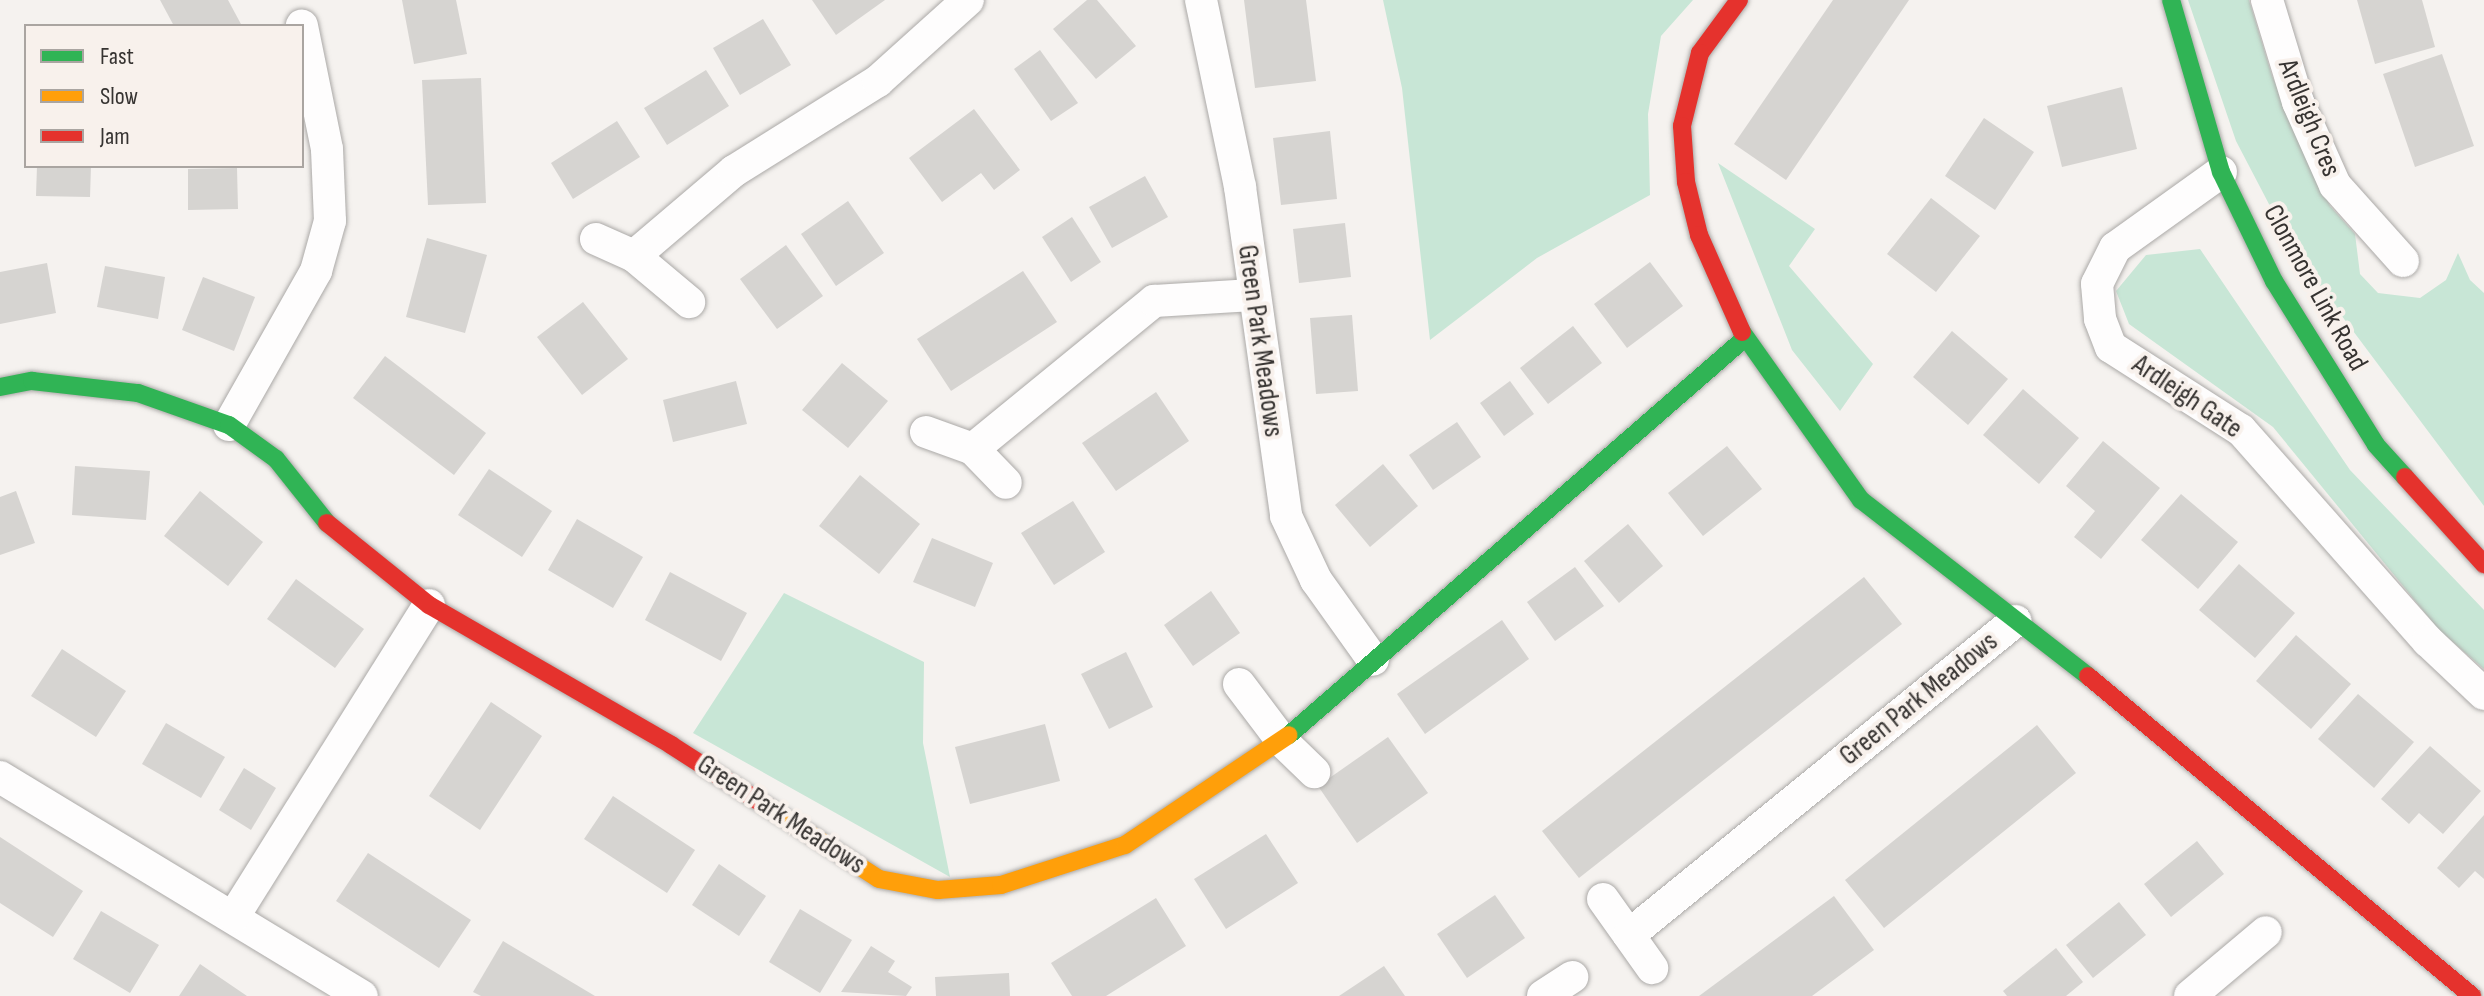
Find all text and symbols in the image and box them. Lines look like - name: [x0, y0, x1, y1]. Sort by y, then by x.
- legend: [24, 24, 304, 168]
- text: Fast: [100, 42, 134, 71]
- street label: Ardleigh Cres: [2270, 54, 2348, 182]
- text: Slow: [100, 82, 138, 111]
- text: Jam: [100, 122, 130, 151]
- street label: Clonmore Link Road: [2256, 199, 2374, 377]
- street label: Green Park Meadows: [1230, 243, 1290, 439]
- street label: Ardleigh Gate: [2126, 348, 2248, 446]
- street label: Green Park Meadows: [1833, 625, 2005, 773]
- street label: Green Park Meadows: [691, 748, 871, 882]

